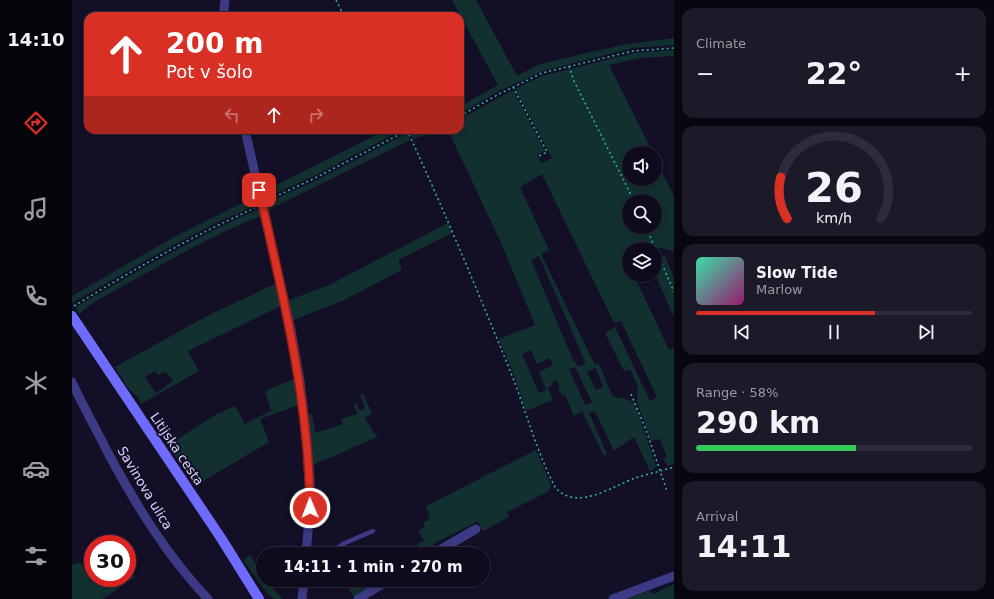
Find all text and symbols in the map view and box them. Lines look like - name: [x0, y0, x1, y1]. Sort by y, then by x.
- text: 200 m: [166, 27, 263, 60]
- icon: ahead: [100, 28, 152, 80]
- text: 14:10: [7, 29, 65, 50]
- text: Climate: [696, 36, 746, 51]
- text: 22°: [806, 56, 862, 91]
- text: Pot v šolo: [166, 61, 253, 82]
- text: −: [696, 61, 714, 86]
- text: +: [954, 61, 972, 86]
- icon: left: [221, 104, 243, 126]
- icon: ahead: [263, 104, 285, 126]
- icon: right: [305, 104, 327, 126]
- icon: directions: [22, 109, 50, 137]
- map controls: [622, 146, 662, 282]
- button: sound: [622, 146, 662, 186]
- text: 26: [805, 163, 863, 212]
- pin: [242, 173, 276, 207]
- icon: arrive: [248, 179, 270, 201]
- button: search: [622, 194, 662, 234]
- icon: music: [22, 195, 50, 223]
- text: km/h: [816, 210, 852, 226]
- button: layers: [622, 242, 662, 282]
- text: Slow Tide: [756, 264, 838, 282]
- icon: phone: [22, 282, 50, 310]
- text: Marlow: [756, 282, 803, 297]
- icon: previous: [731, 321, 753, 343]
- icon: pause: [823, 321, 845, 343]
- icon: next: [915, 321, 937, 343]
- icon: climate: [22, 369, 50, 397]
- text: Range · 58%: [696, 385, 779, 400]
- text: 290 km: [696, 405, 820, 440]
- street label: Litijska cesta: [147, 410, 207, 488]
- street label: Savinova ulica: [114, 444, 176, 532]
- icon: car: [22, 455, 50, 483]
- position arrow: [289, 487, 331, 529]
- text: Arrival: [696, 509, 738, 524]
- text: 14:11: [696, 529, 792, 564]
- speed limit sign: 30: [84, 535, 136, 587]
- icon: filters: [22, 542, 50, 570]
- text: 14:11 · 1 min · 270 m: [283, 558, 463, 576]

